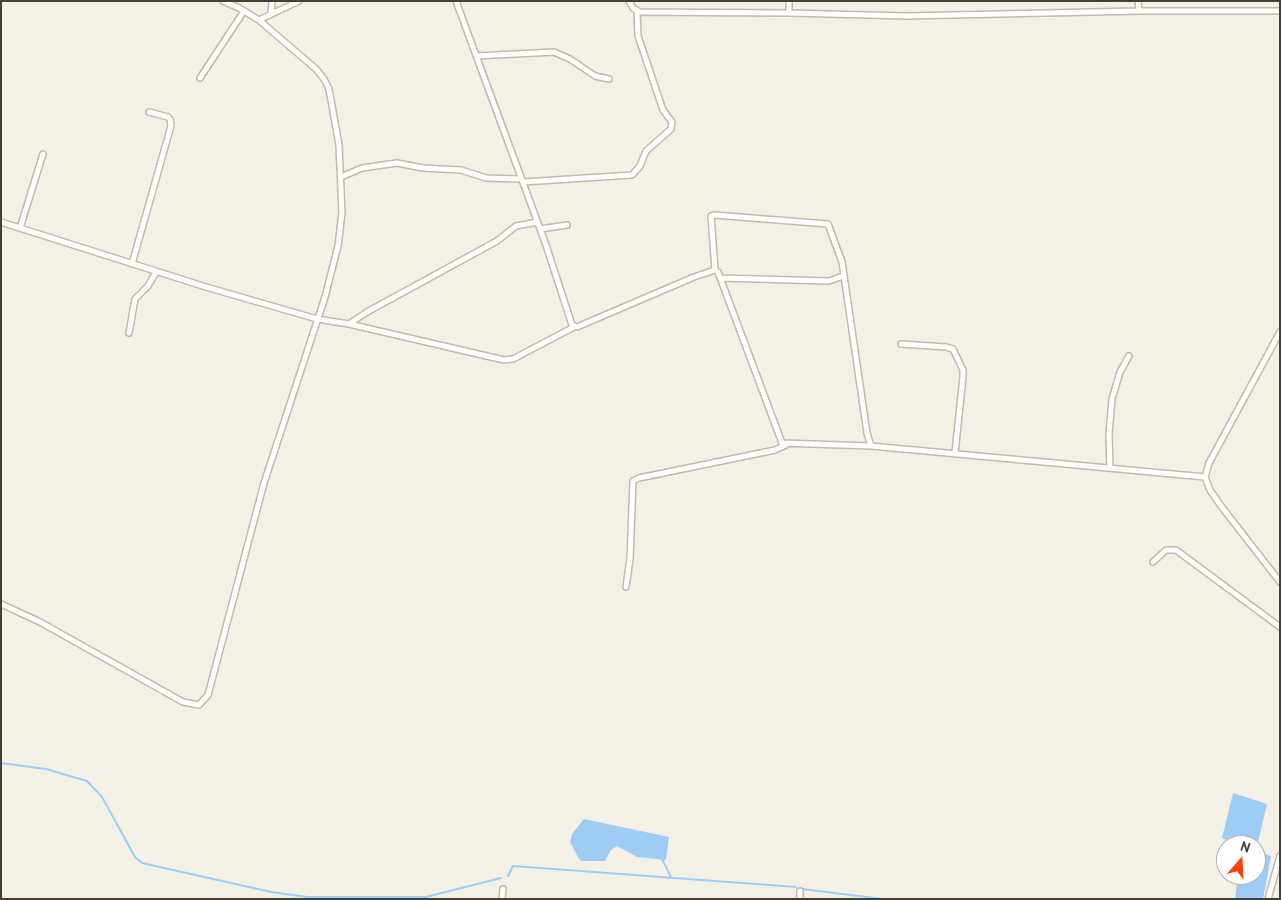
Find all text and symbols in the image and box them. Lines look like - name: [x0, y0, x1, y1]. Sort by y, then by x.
- north arrow: [1216, 835, 1266, 885]
- text: N: [1238, 837, 1253, 857]

